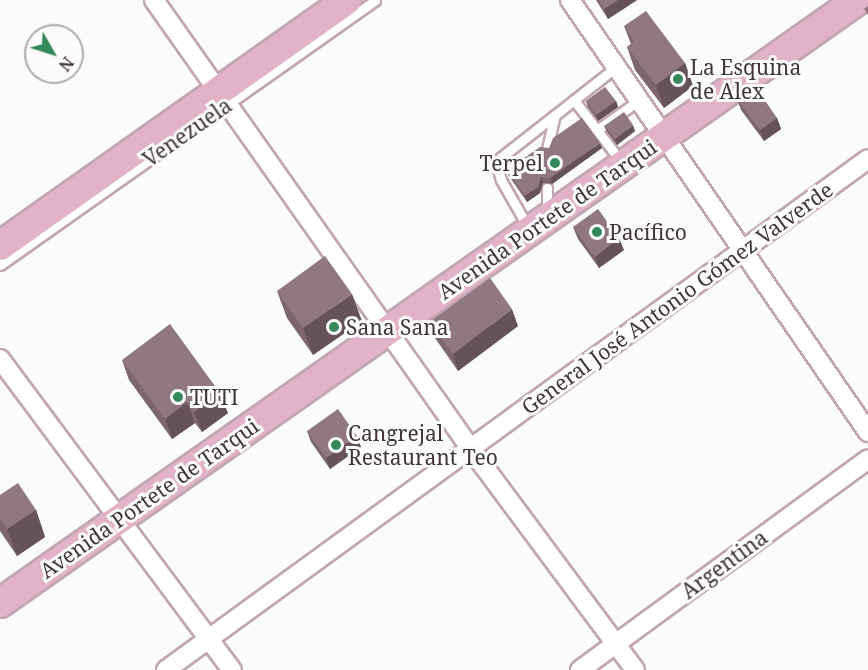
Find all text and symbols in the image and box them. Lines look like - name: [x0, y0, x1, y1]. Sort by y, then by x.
- north arrow: [24, 24, 84, 84]
- text: N: [54, 52, 79, 76]
- place label: La Esquina de Alex: [690, 54, 801, 104]
- marker: La Esquina de Alex: [671, 72, 685, 86]
- street label: Venezuela: [138, 92, 236, 172]
- street label: Avenida Portete de Tarqui: [433, 134, 661, 304]
- place label: Terpel: [479, 150, 543, 176]
- marker: Terpel: [548, 156, 562, 170]
- street label: General José Antonio Gómez Valverde: [516, 176, 838, 420]
- place label: Pacífico: [609, 219, 687, 245]
- marker: Pacífico: [590, 225, 604, 239]
- place label: Sana Sana: [346, 314, 449, 340]
- marker: Sana Sana: [327, 320, 341, 334]
- place label: TUTI: [190, 384, 239, 410]
- marker: TUTI: [171, 390, 185, 404]
- street label: Avenida Portete de Tarqui: [35, 413, 263, 583]
- place label: Cangrejal Restaurant Teo: [348, 420, 498, 470]
- marker: Cangrejal Restaurant Teo: [329, 438, 343, 452]
- street label: Argentina: [676, 524, 772, 604]

